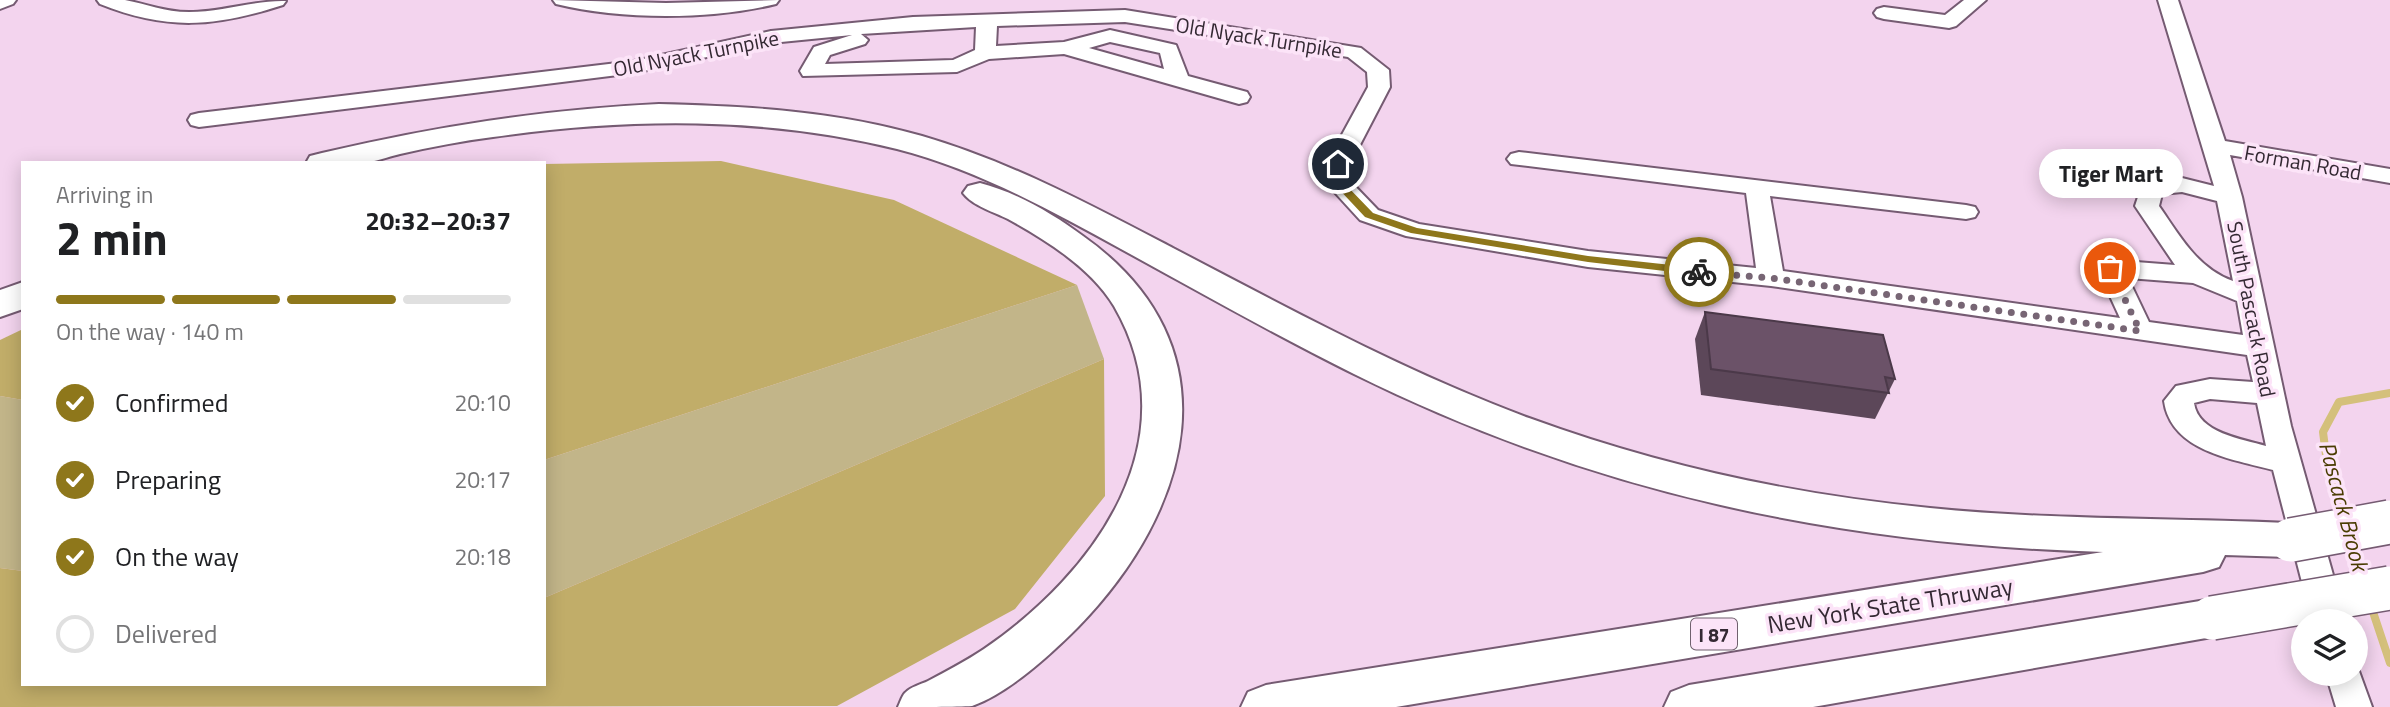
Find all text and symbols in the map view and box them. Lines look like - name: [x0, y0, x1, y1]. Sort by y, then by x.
- street label: Old Nyack Turnpike: [1174, 8, 1344, 66]
- street label: Old Nyack Turnpike: [611, 21, 781, 85]
- pin: [1308, 134, 1368, 194]
- street label: Forman Road: [2242, 136, 2364, 188]
- icon: home: [1319, 145, 1357, 183]
- callout: Tiger Mart: [2038, 149, 2182, 198]
- text: Tiger Mart: [2059, 156, 2163, 191]
- text: Arriving in: [56, 177, 153, 212]
- text: 20:32–20:37: [365, 201, 511, 240]
- text: 2 min: [56, 203, 168, 273]
- street label: South Pascack Road: [2219, 218, 2285, 400]
- courier: [1664, 237, 1734, 307]
- pin: [2080, 238, 2140, 298]
- icon: bag: [2091, 249, 2129, 287]
- icon: bike: [1680, 253, 1718, 291]
- text: On the way · 140 m: [56, 314, 244, 349]
- text: Confirmed: [115, 383, 229, 422]
- icon: check: [56, 384, 94, 422]
- text: 20:10: [454, 385, 511, 420]
- water label: Pascack Brook: [2310, 438, 2379, 577]
- text: Preparing: [115, 460, 221, 499]
- icon: check: [56, 461, 94, 499]
- text: 20:17: [454, 462, 511, 497]
- text: On the way: [115, 537, 239, 576]
- icon: check: [56, 538, 94, 576]
- text: 20:18: [454, 539, 511, 574]
- street label: New York State Thruway: [1765, 568, 2016, 642]
- map controls: [2291, 609, 2368, 686]
- button: layers: [2291, 609, 2368, 686]
- text: Delivered: [115, 614, 218, 653]
- road number: I 87: [1691, 618, 1737, 650]

